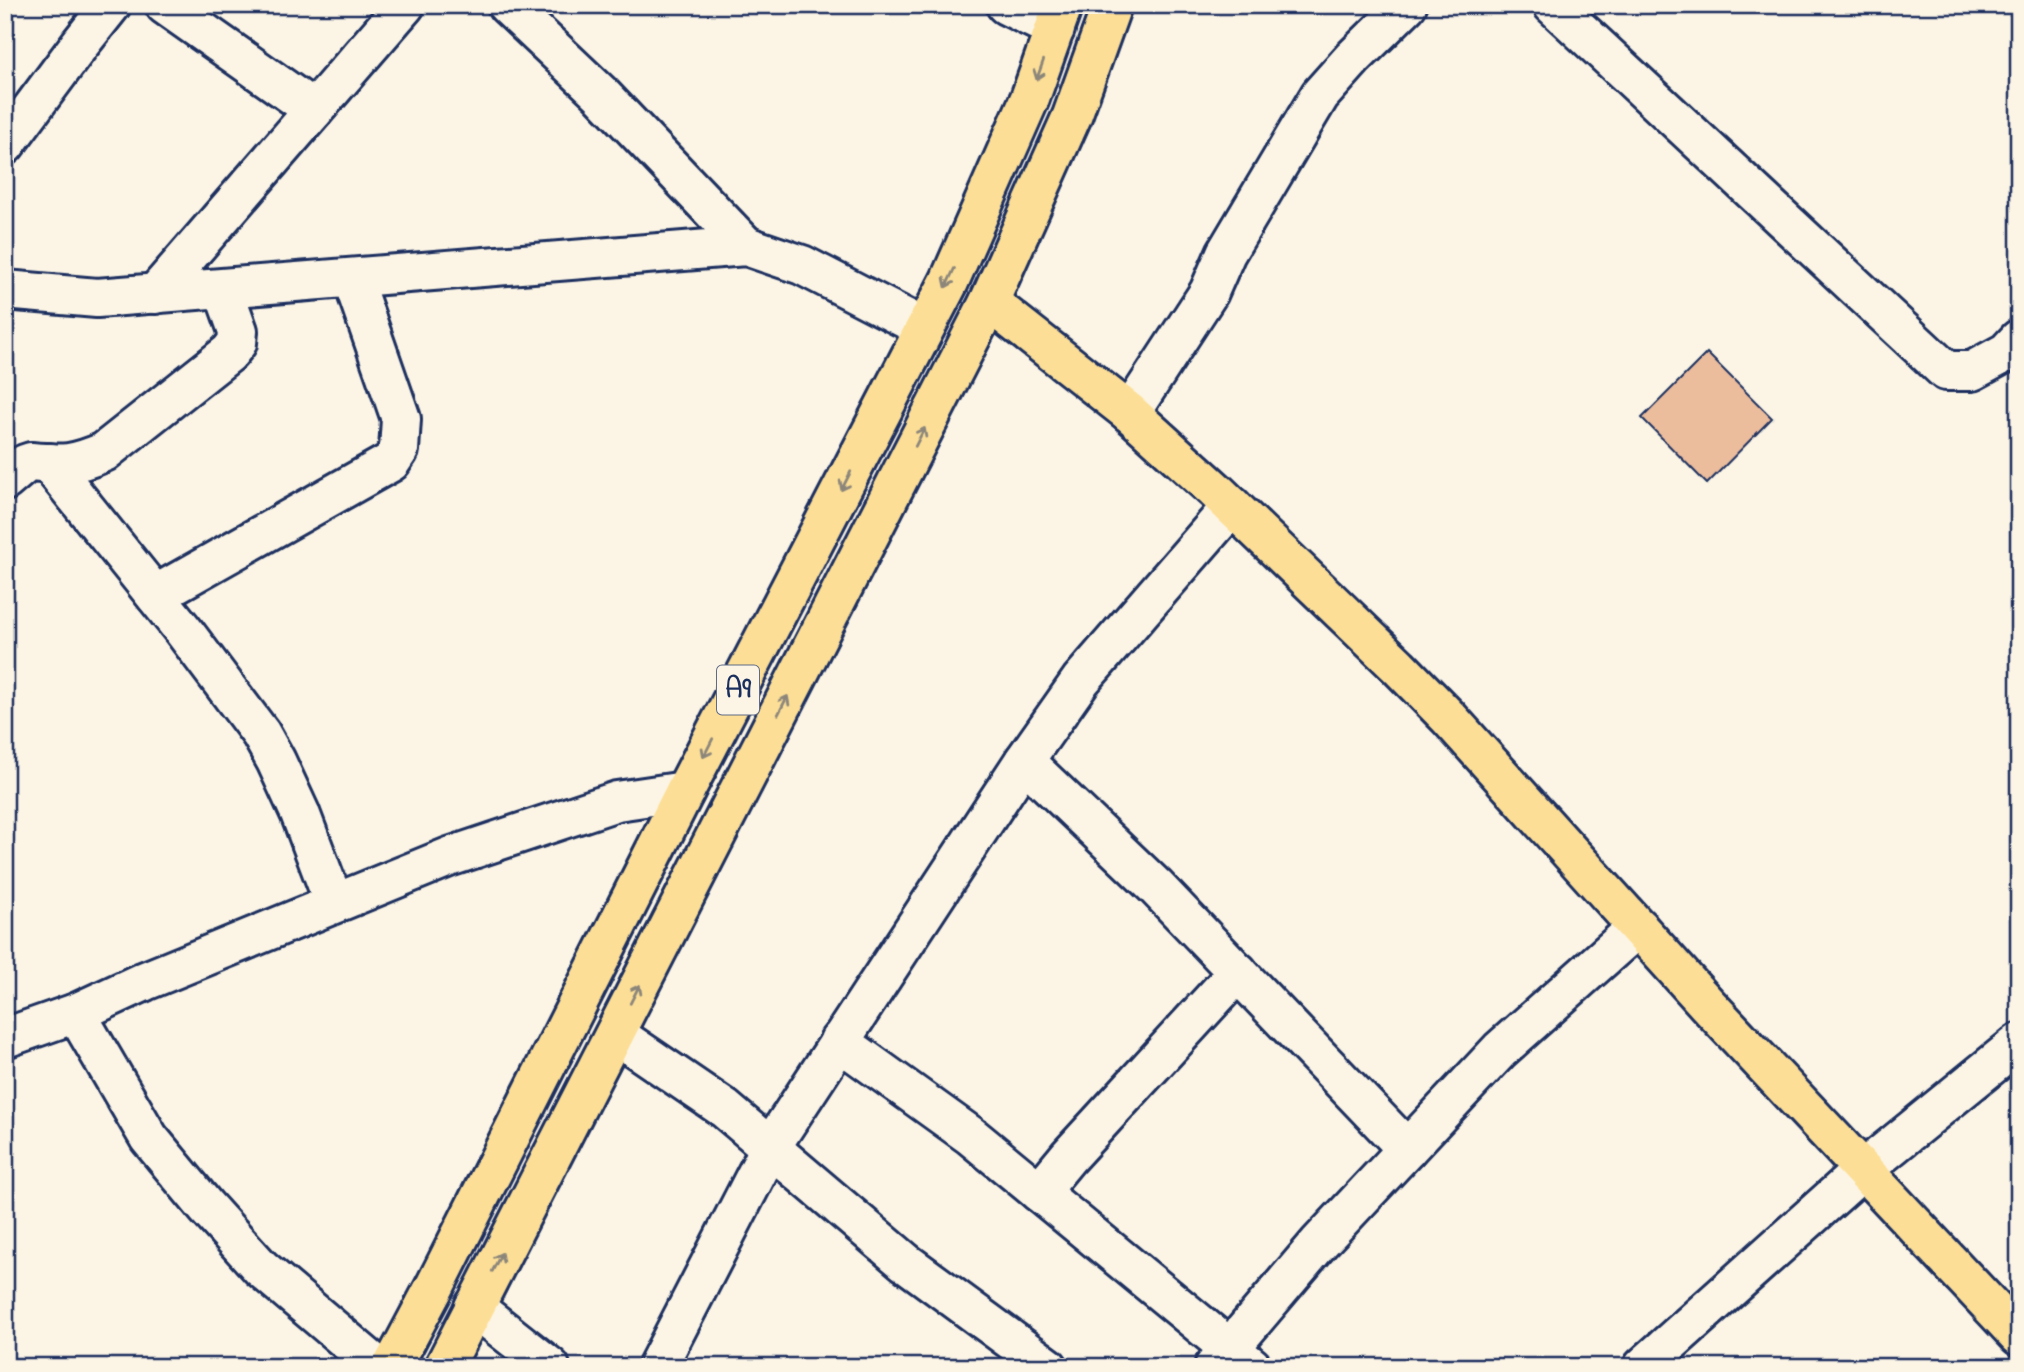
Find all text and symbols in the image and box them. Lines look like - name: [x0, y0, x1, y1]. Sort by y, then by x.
- one-way arrow: [1033, 58, 1046, 80]
- one-way arrow: [943, 267, 956, 288]
- one-way arrow: [914, 427, 927, 448]
- one-way arrow: [839, 470, 853, 491]
- road number: A9: [717, 666, 759, 714]
- one-way arrow: [776, 695, 790, 716]
- one-way arrow: [700, 737, 714, 758]
- one-way arrow: [628, 985, 642, 1005]
- one-way arrow: [491, 1252, 505, 1273]

